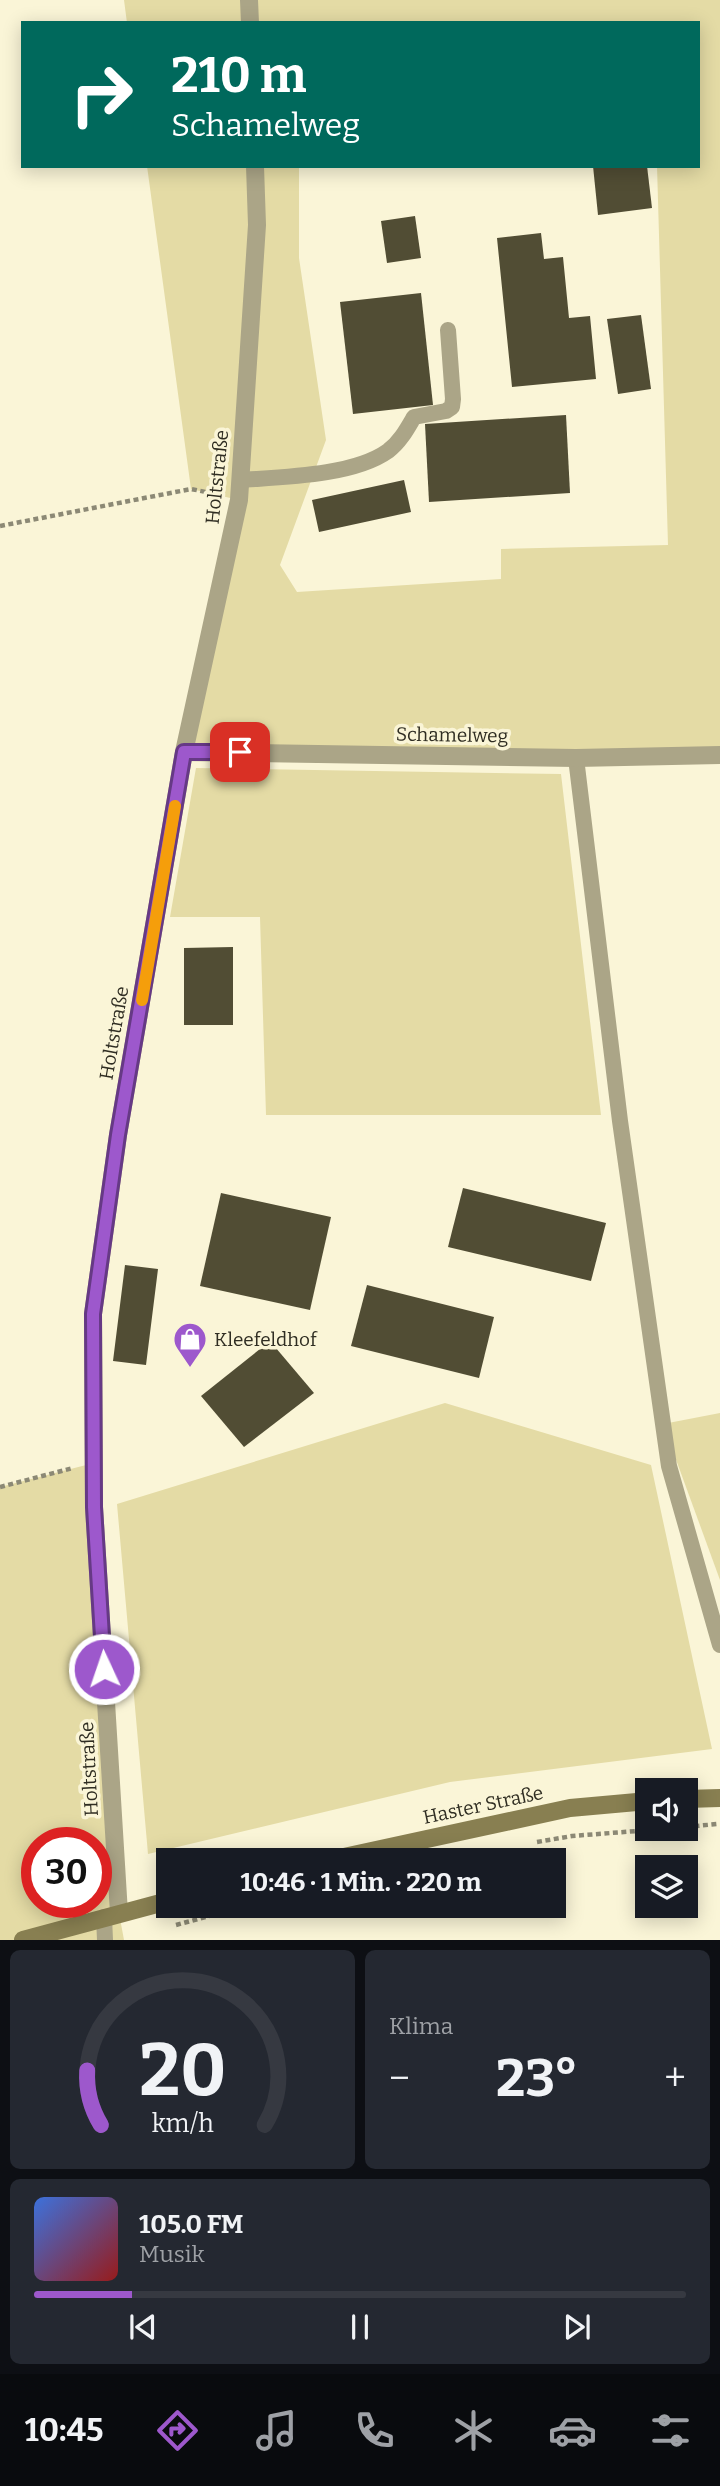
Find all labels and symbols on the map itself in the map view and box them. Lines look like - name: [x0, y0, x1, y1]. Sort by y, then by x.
- street label: Holtstraße: [201, 429, 233, 525]
- pin: [210, 722, 270, 782]
- street label: Schamelweg: [396, 723, 509, 747]
- street label: Holtstraße: [94, 984, 134, 1082]
- shop icon: Kleefeldhof: [171, 1320, 209, 1369]
- place label: Kleefeldhof: [214, 1328, 318, 1351]
- position arrow: [67, 1632, 141, 1706]
- street label: Holtstraße: [75, 1721, 103, 1817]
- street label: Haster Straße: [421, 1781, 545, 1829]
- speed limit sign: 30: [21, 1827, 112, 1918]

